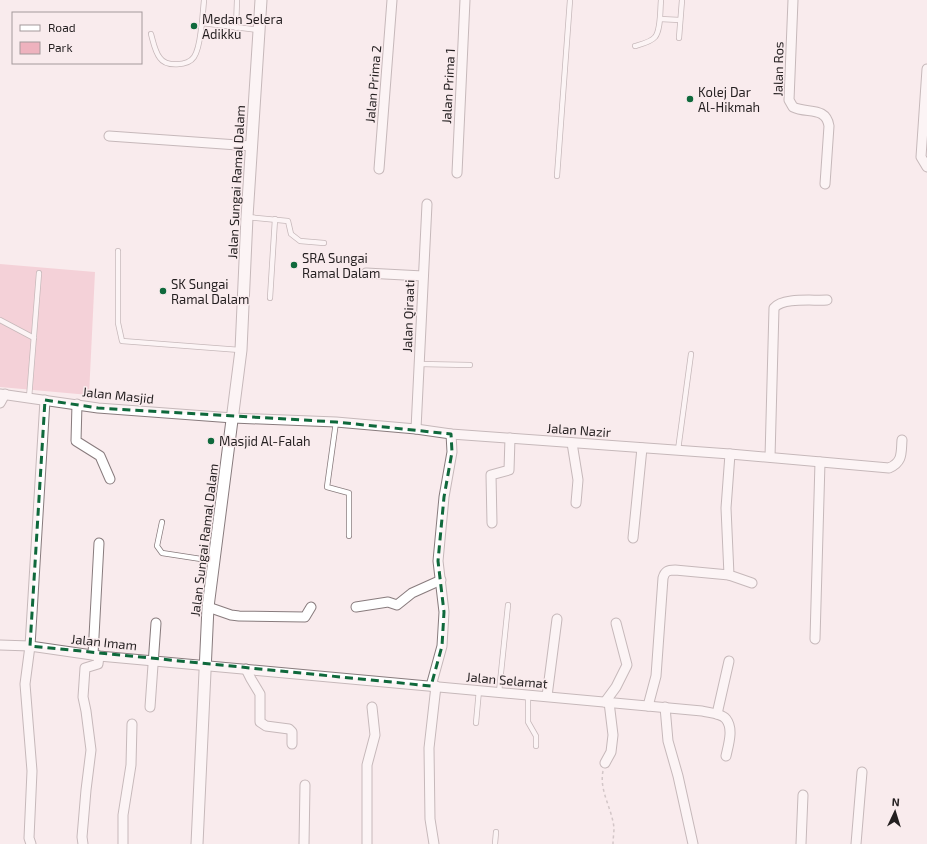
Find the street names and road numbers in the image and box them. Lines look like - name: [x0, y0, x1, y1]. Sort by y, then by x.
- street label: Jalan Ros: [770, 41, 786, 97]
- street label: Jalan Prima 2: [362, 45, 384, 123]
- street label: Jalan Prima 1: [438, 48, 458, 124]
- street label: Jalan Sungai Ramal Dalam: [224, 105, 248, 259]
- street label: Jalan Qiraati: [399, 279, 417, 353]
- street label: Jalan Masjid: [81, 383, 155, 407]
- street label: Jalan Nazir: [546, 420, 612, 440]
- street label: Jalan Sungai Ramal Dalam: [187, 463, 221, 617]
- street label: Jalan Imam: [70, 631, 138, 653]
- street label: Jalan Selamat: [466, 668, 548, 692]

